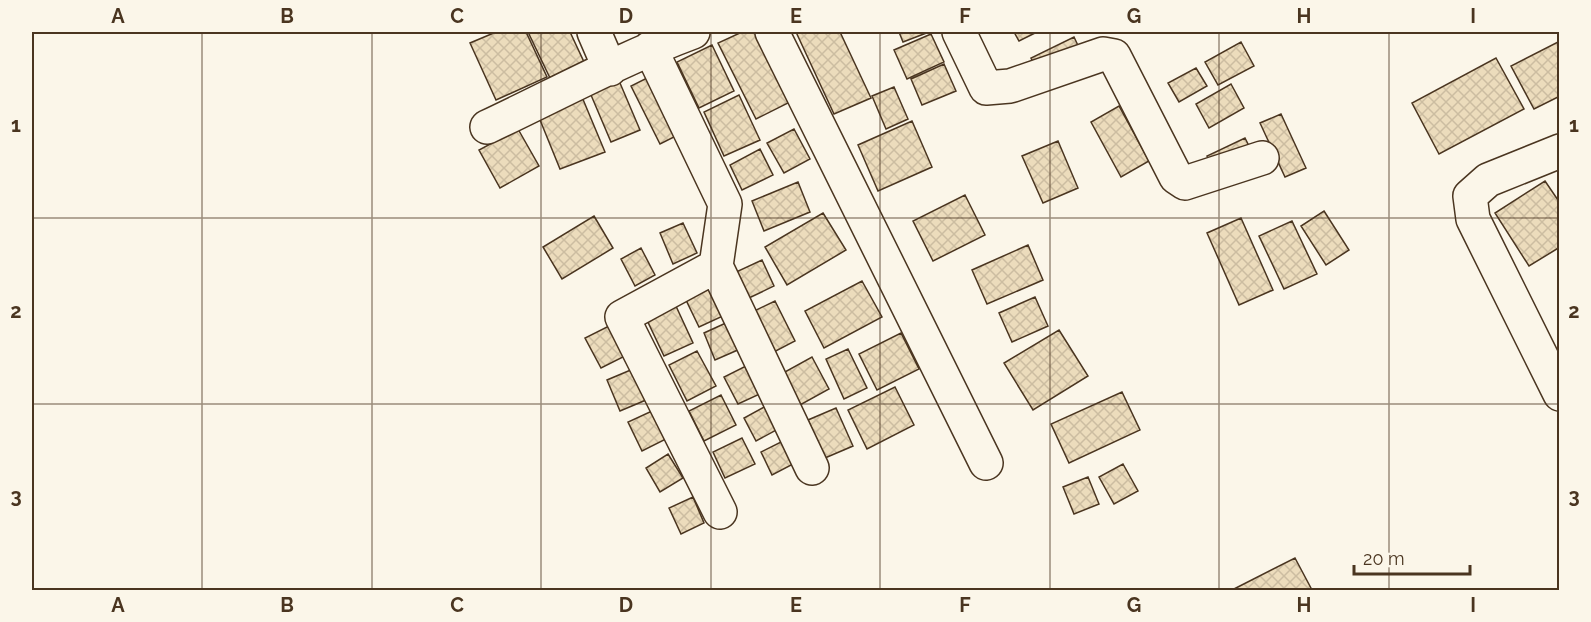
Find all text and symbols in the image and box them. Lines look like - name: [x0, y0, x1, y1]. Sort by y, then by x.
- text: A: [111, 4, 125, 28]
- text: B: [280, 4, 294, 28]
- text: C: [450, 4, 464, 28]
- text: D: [619, 4, 633, 28]
- text: E: [790, 4, 802, 28]
- text: F: [959, 4, 971, 28]
- text: G: [1127, 4, 1141, 28]
- text: H: [1297, 4, 1311, 28]
- text: I: [1470, 4, 1476, 28]
- text: 1: [11, 113, 21, 137]
- text: 1: [1569, 113, 1579, 137]
- text: 2: [10, 299, 22, 323]
- text: 2: [1568, 299, 1580, 323]
- text: 3: [10, 484, 22, 508]
- text: 3: [1568, 484, 1580, 508]
- scale bar: [1354, 538, 1470, 576]
- text: 20 m: [1363, 548, 1405, 569]
- text: A: [111, 593, 125, 617]
- text: B: [280, 593, 294, 617]
- text: C: [450, 593, 464, 617]
- text: D: [619, 593, 633, 617]
- text: E: [790, 593, 802, 617]
- text: F: [959, 593, 971, 617]
- text: G: [1127, 593, 1141, 617]
- text: H: [1297, 593, 1311, 617]
- text: I: [1470, 593, 1476, 617]

